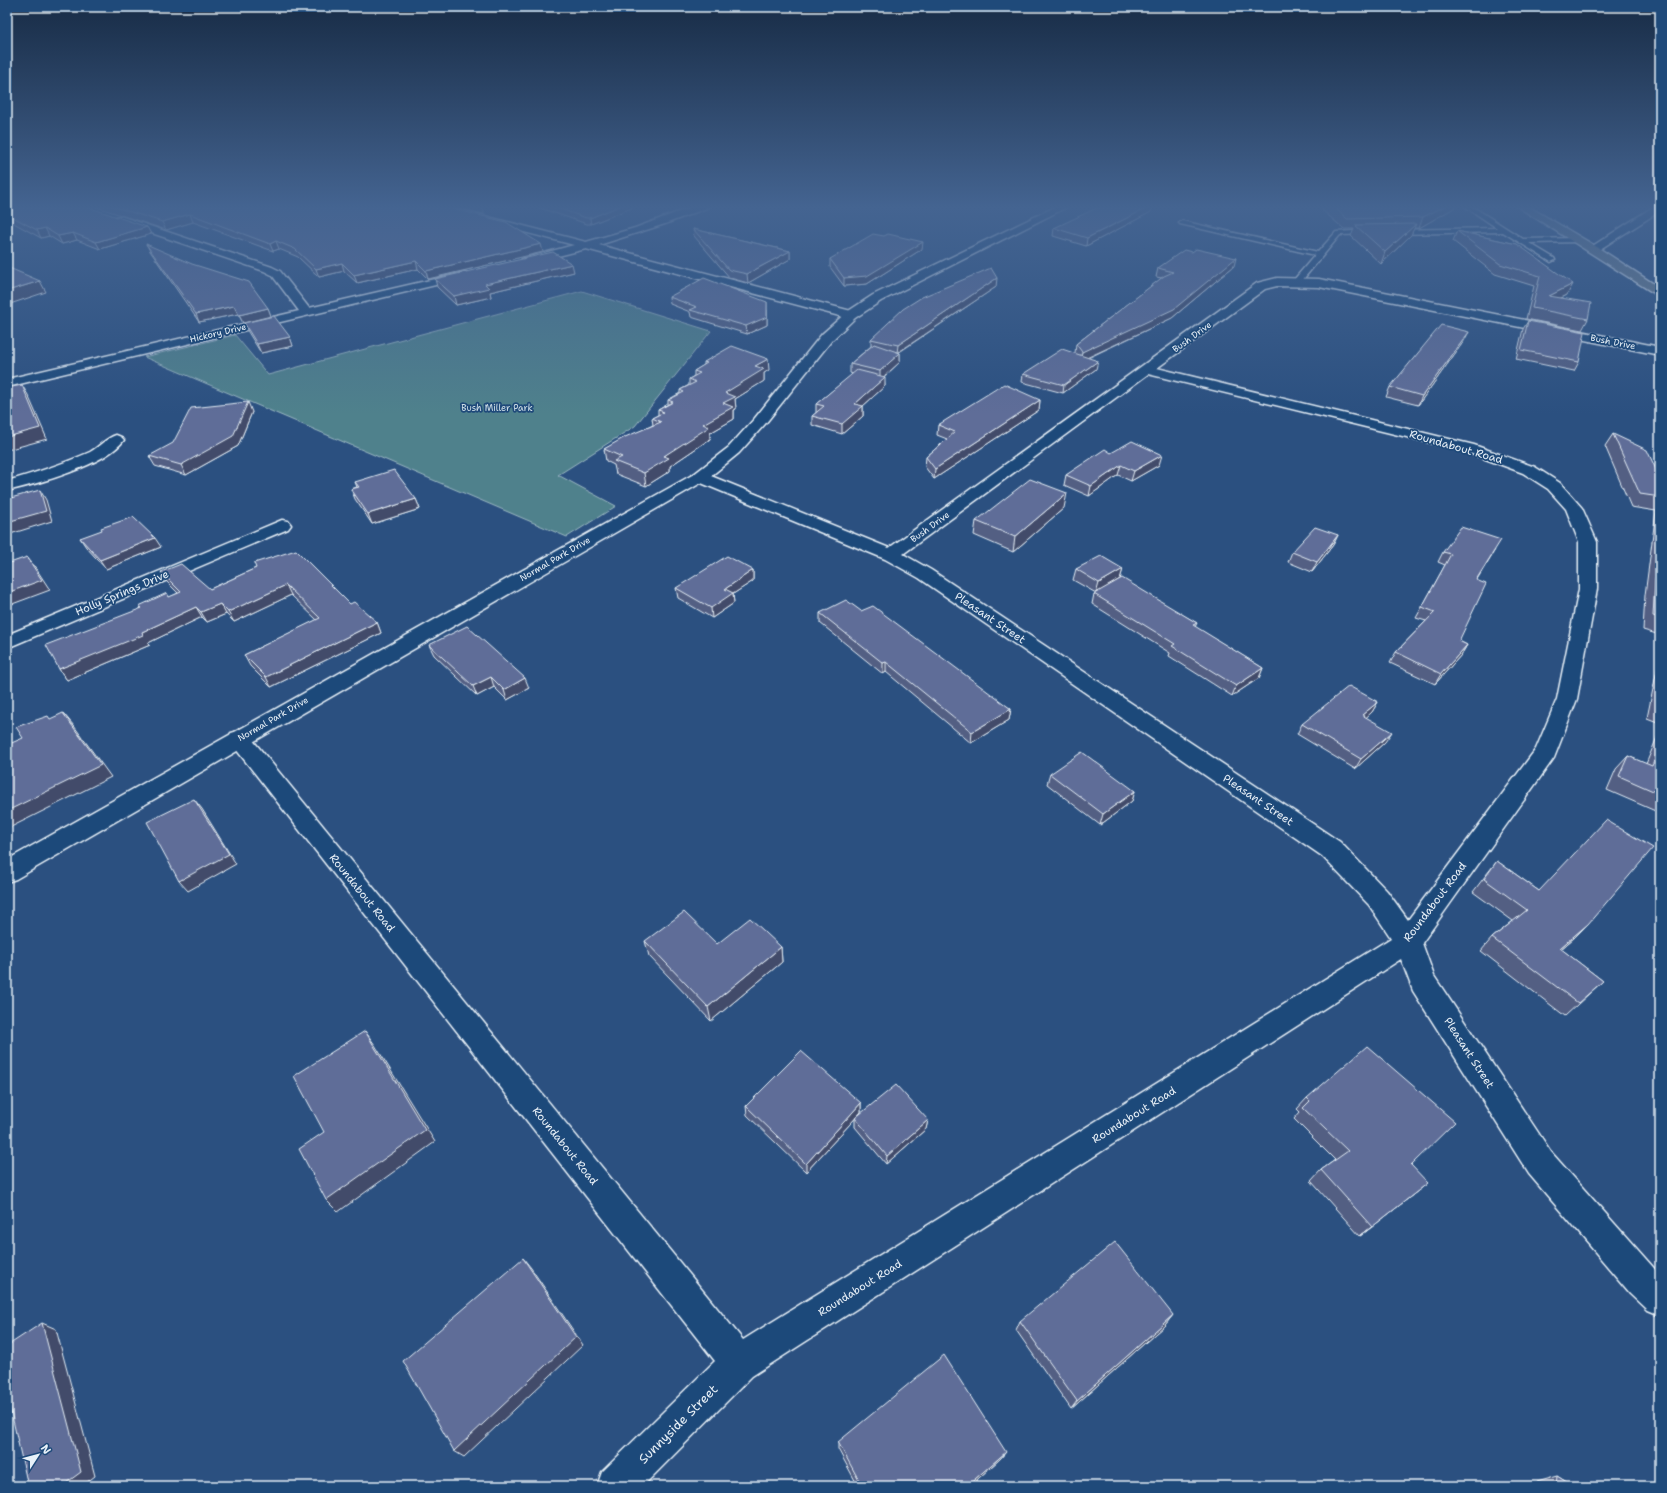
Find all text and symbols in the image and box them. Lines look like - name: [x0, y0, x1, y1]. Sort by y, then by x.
- street label: Bush Drive: [1170, 319, 1214, 355]
- street label: Hickory Drive: [189, 321, 247, 345]
- street label: Bush Drive: [1590, 332, 1636, 352]
- park label: Bush Miller Park: [461, 402, 533, 414]
- street label: Roundabout Road: [1408, 427, 1504, 467]
- street label: Bush Drive: [908, 509, 952, 545]
- street label: Normal Park Drive: [518, 534, 592, 584]
- street label: Holly Springs Drive: [73, 567, 171, 619]
- street label: Pleasant Street: [952, 589, 1028, 647]
- street label: Normal Park Drive: [236, 694, 310, 744]
- street label: Pleasant Street: [1220, 771, 1296, 829]
- street label: Roundabout Road: [326, 851, 398, 935]
- street label: Roundabout Road: [1400, 859, 1470, 945]
- street label: Pleasant Street: [1440, 1014, 1498, 1092]
- street label: Roundabout Road: [1089, 1083, 1179, 1147]
- street label: Roundabout Road: [529, 1104, 601, 1188]
- street label: Roundabout Road: [815, 1256, 905, 1320]
- street label: Sunnyside Street: [635, 1381, 721, 1467]
- north arrow: [18, 1435, 58, 1475]
- text: N: [37, 1441, 54, 1458]

